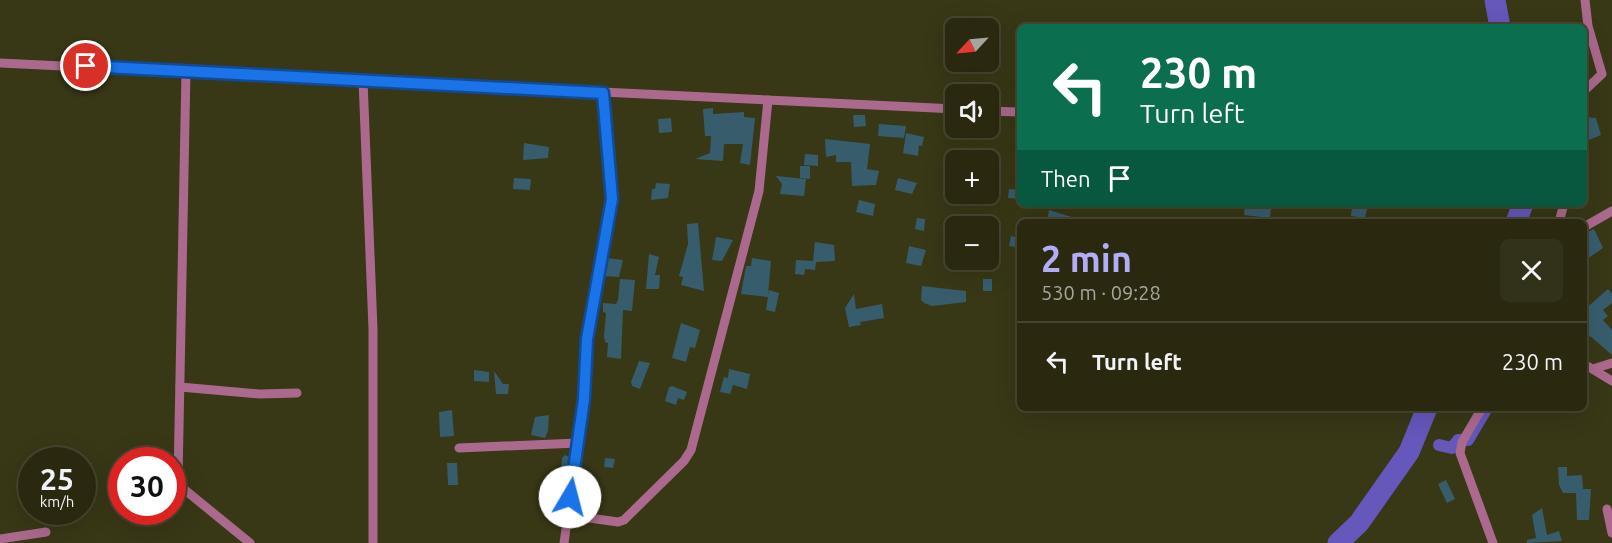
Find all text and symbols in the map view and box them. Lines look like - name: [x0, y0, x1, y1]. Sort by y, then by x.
- north arrow: [945, 18, 999, 72]
- map controls: [945, 18, 999, 270]
- pin: [60, 40, 111, 91]
- icon: left: [1041, 48, 1119, 126]
- icon: arrive: [69, 49, 102, 82]
- text: 230 m: [1140, 49, 1257, 96]
- button: sound: [945, 84, 999, 138]
- text: Turn left: [1140, 98, 1244, 128]
- button: +: [945, 150, 999, 204]
- icon: arrive: [1103, 162, 1136, 195]
- text: Then: [1041, 166, 1091, 191]
- button: −: [945, 216, 999, 270]
- text: 2 min: [1041, 238, 1132, 279]
- button: close: [1500, 239, 1563, 302]
- text: 530 m · 09:28: [1041, 281, 1161, 304]
- icon: left: [1041, 345, 1074, 378]
- text: Turn left: [1092, 349, 1182, 374]
- text: 230 m: [1502, 349, 1563, 374]
- speed limit sign: 30: [108, 447, 186, 525]
- text: 25: [40, 462, 74, 496]
- position arrow: [538, 465, 602, 529]
- text: km/h: [40, 493, 74, 510]

